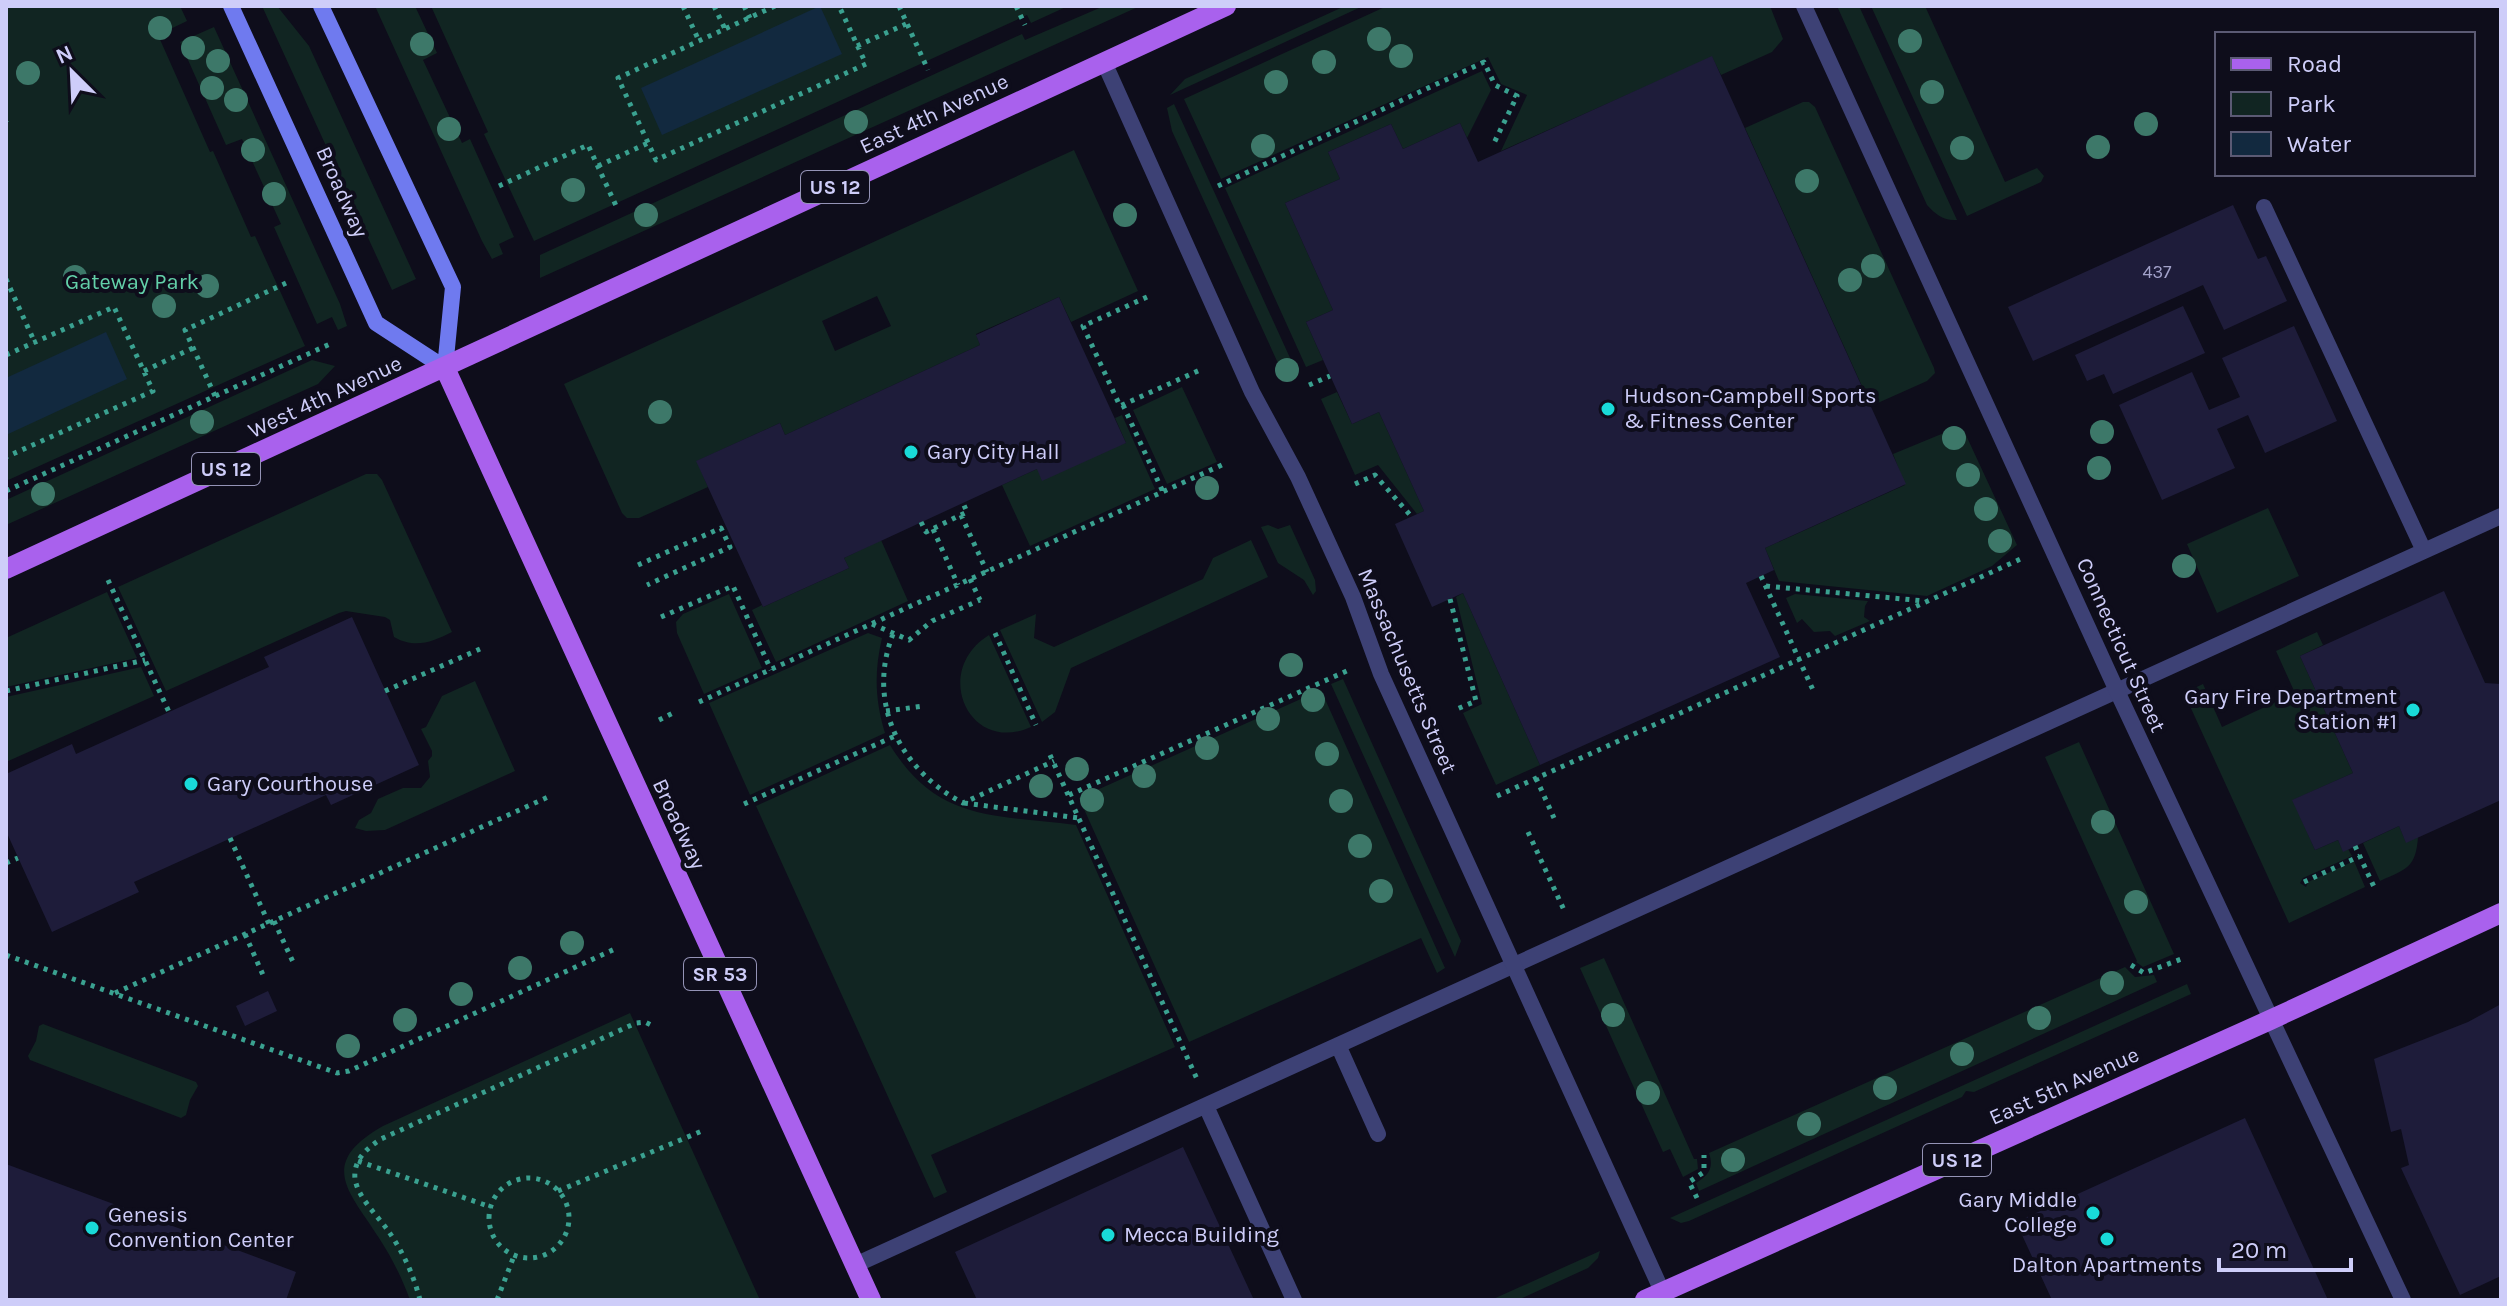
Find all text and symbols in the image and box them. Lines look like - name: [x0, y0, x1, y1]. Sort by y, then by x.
- north arrow: [32, 32, 112, 112]
- legend: [2215, 32, 2475, 176]
- text: N: [52, 40, 77, 70]
- text: Road: [2287, 50, 2342, 78]
- street label: East 4th Avenue: [856, 68, 1012, 160]
- text: Park: [2287, 90, 2336, 118]
- text: Water: [2287, 130, 2351, 158]
- street label: Broadway: [310, 142, 374, 242]
- road number: US 12: [801, 171, 869, 203]
- house number: 437: [2142, 261, 2172, 283]
- park label: Gateway Park: [65, 269, 199, 295]
- street label: West 4th Avenue: [244, 350, 406, 444]
- place label: Hudson-Campbell Sports & Fitness Center: [1624, 383, 1876, 434]
- marker: Hudson-Campbell Sports & Fitness Center: [1599, 400, 1617, 418]
- place label: Gary City Hall: [927, 439, 1060, 465]
- marker: Gary City Hall: [902, 443, 920, 461]
- road number: US 12: [192, 453, 260, 485]
- street label: Connecticut Street: [2071, 554, 2171, 736]
- street label: Massachusetts Street: [1352, 564, 1462, 778]
- place label: Gary Fire Department Station #1: [2184, 684, 2397, 735]
- marker: Gary Fire Department Station #1: [2404, 701, 2422, 719]
- place label: Gary Courthouse: [207, 771, 373, 797]
- marker: Gary Courthouse: [182, 775, 200, 793]
- street label: Broadway: [647, 775, 711, 873]
- road number: SR 53: [684, 958, 756, 990]
- street label: East 5th Avenue: [1985, 1041, 2143, 1131]
- road number: US 12: [1923, 1144, 1991, 1176]
- place label: Gary Middle College: [1959, 1187, 2077, 1238]
- place label: Genesis Convention Center: [108, 1202, 293, 1253]
- marker: Gary Middle College: [2084, 1204, 2102, 1222]
- marker: Genesis Convention Center: [83, 1219, 101, 1237]
- place label: Mecca Building: [1124, 1222, 1280, 1248]
- scale bar: [2219, 1222, 2351, 1272]
- marker: Mecca Building: [1099, 1226, 1117, 1244]
- marker: Dalton Apartments: [2098, 1230, 2116, 1248]
- text: 20 m: [2231, 1236, 2287, 1264]
- place label: Dalton Apartments: [2012, 1252, 2202, 1278]

